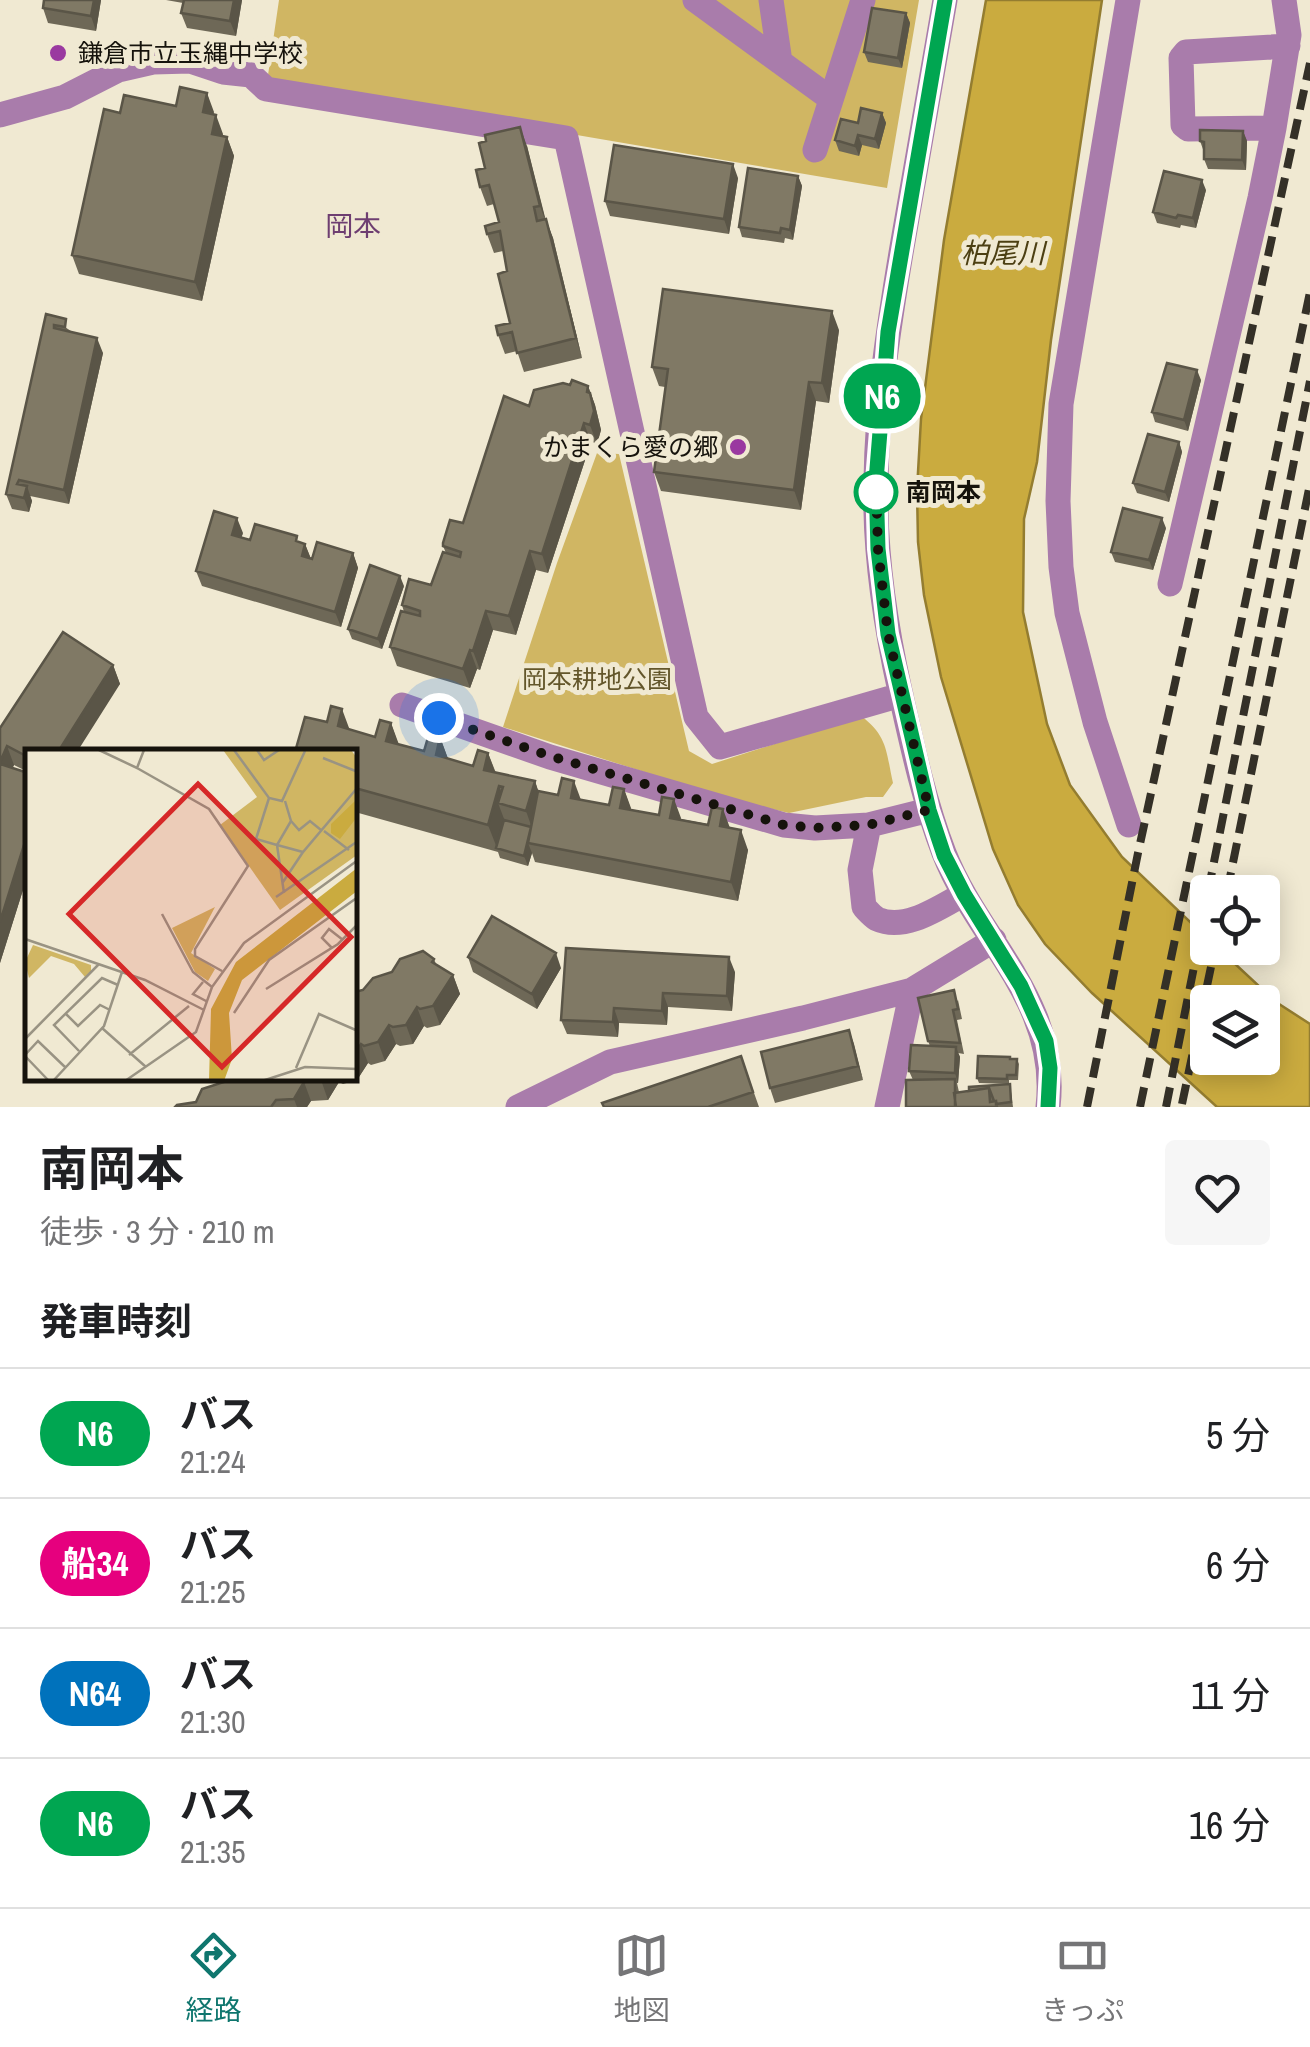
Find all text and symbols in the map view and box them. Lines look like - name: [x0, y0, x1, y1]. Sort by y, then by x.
- place label: 鎌倉市立玉縄中学校: [78, 36, 303, 70]
- marker: 鎌倉市立玉縄中学校: [47, 42, 69, 64]
- district label: 岡本: [325, 207, 381, 245]
- water label: 柏尾川: [961, 234, 1048, 272]
- line badge: N6: [837, 364, 927, 428]
- text: N6: [864, 373, 900, 420]
- place label: かまくら愛の郷: [543, 430, 718, 464]
- marker: かまくら愛の郷: [727, 436, 749, 458]
- marker: 南岡本: [855, 471, 897, 513]
- place label: 南岡本: [906, 475, 981, 509]
- park label: 岡本耕地公園: [522, 662, 672, 696]
- your location: [414, 693, 464, 743]
- inset map: [25, 749, 358, 1082]
- map controls: [1190, 875, 1280, 1075]
- button: locate: [1190, 875, 1280, 965]
- button: layers: [1190, 985, 1280, 1075]
- text: 南岡本: [40, 1136, 184, 1201]
- button: heart: [1165, 1140, 1270, 1245]
- text: 徒歩 · 3 分 · 210 m: [40, 1210, 275, 1253]
- text: 発車時刻: [40, 1296, 192, 1347]
- text: バス: [180, 1389, 256, 1440]
- text: N6: [77, 1410, 113, 1457]
- text: 5 分: [1206, 1410, 1270, 1461]
- text: 21:24: [180, 1440, 246, 1483]
- text: バス: [180, 1519, 256, 1570]
- text: 船34: [62, 1540, 128, 1587]
- text: 6 分: [1206, 1540, 1270, 1591]
- text: 21:25: [180, 1570, 246, 1613]
- text: バス: [180, 1649, 256, 1700]
- text: N64: [69, 1670, 121, 1717]
- text: 11 分: [1191, 1670, 1270, 1721]
- text: 21:30: [180, 1700, 246, 1743]
- text: バス: [180, 1779, 256, 1830]
- text: N6: [77, 1800, 113, 1847]
- text: 16 分: [1189, 1800, 1270, 1851]
- text: 21:35: [180, 1830, 246, 1873]
- tab: 経路: [186, 1928, 242, 2029]
- tab: 地図: [614, 1928, 670, 2029]
- tab: きっぷ: [1041, 1928, 1124, 2029]

